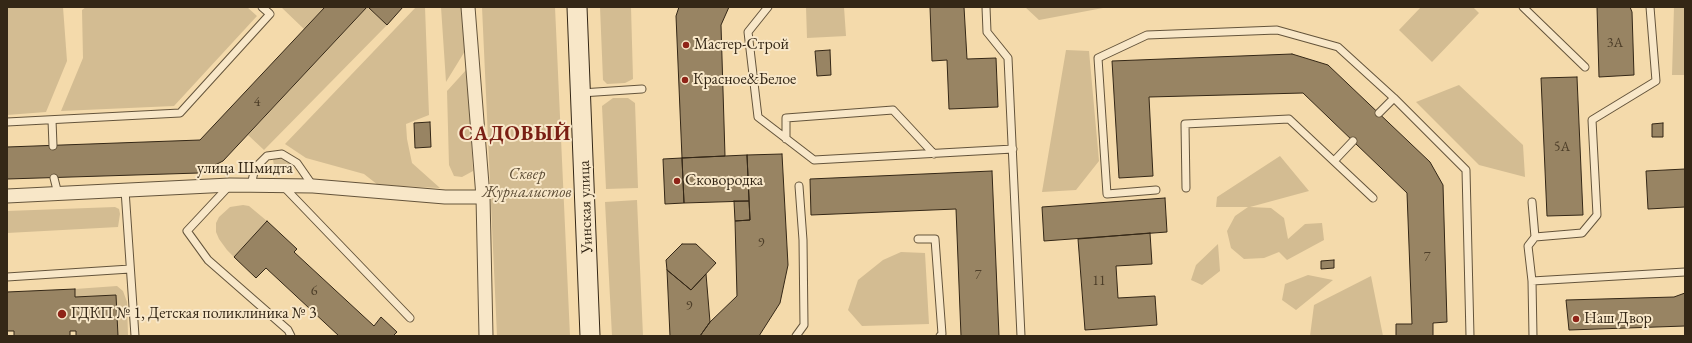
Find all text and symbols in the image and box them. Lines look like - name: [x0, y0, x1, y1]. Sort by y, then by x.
- place label: Мастер-Строй: [694, 35, 789, 55]
- house number: 3А: [1607, 35, 1623, 51]
- marker: Мастер-Строй: [681, 40, 691, 50]
- place label: Красное&Белое: [693, 70, 796, 90]
- marker: Красное&Белое: [680, 75, 690, 85]
- house number: 4: [254, 94, 260, 110]
- district label: САДОВЫЙ: [459, 123, 571, 147]
- house number: 5А: [1554, 139, 1570, 155]
- street label: улица Шмидта: [197, 159, 293, 179]
- street label: Уинская улица: [575, 160, 597, 254]
- park label: Сквер Журналистов: [482, 165, 572, 203]
- place label: Сковородка: [685, 171, 763, 191]
- marker: Сковородка: [672, 176, 682, 186]
- house number: 9: [758, 235, 764, 251]
- house number: 7: [1424, 249, 1430, 265]
- house number: 7: [975, 267, 981, 283]
- house number: 11: [1092, 273, 1106, 289]
- house number: 6: [311, 283, 317, 299]
- house number: 9: [686, 298, 692, 314]
- place label: ГДКП № 1, Детская поликлиника № 3: [71, 304, 317, 324]
- marker: ГДКП № 1, Детская поликлиника № 3: [56, 308, 68, 320]
- place label: Наш Двор: [1584, 309, 1652, 329]
- marker: Наш Двор: [1571, 314, 1581, 324]

